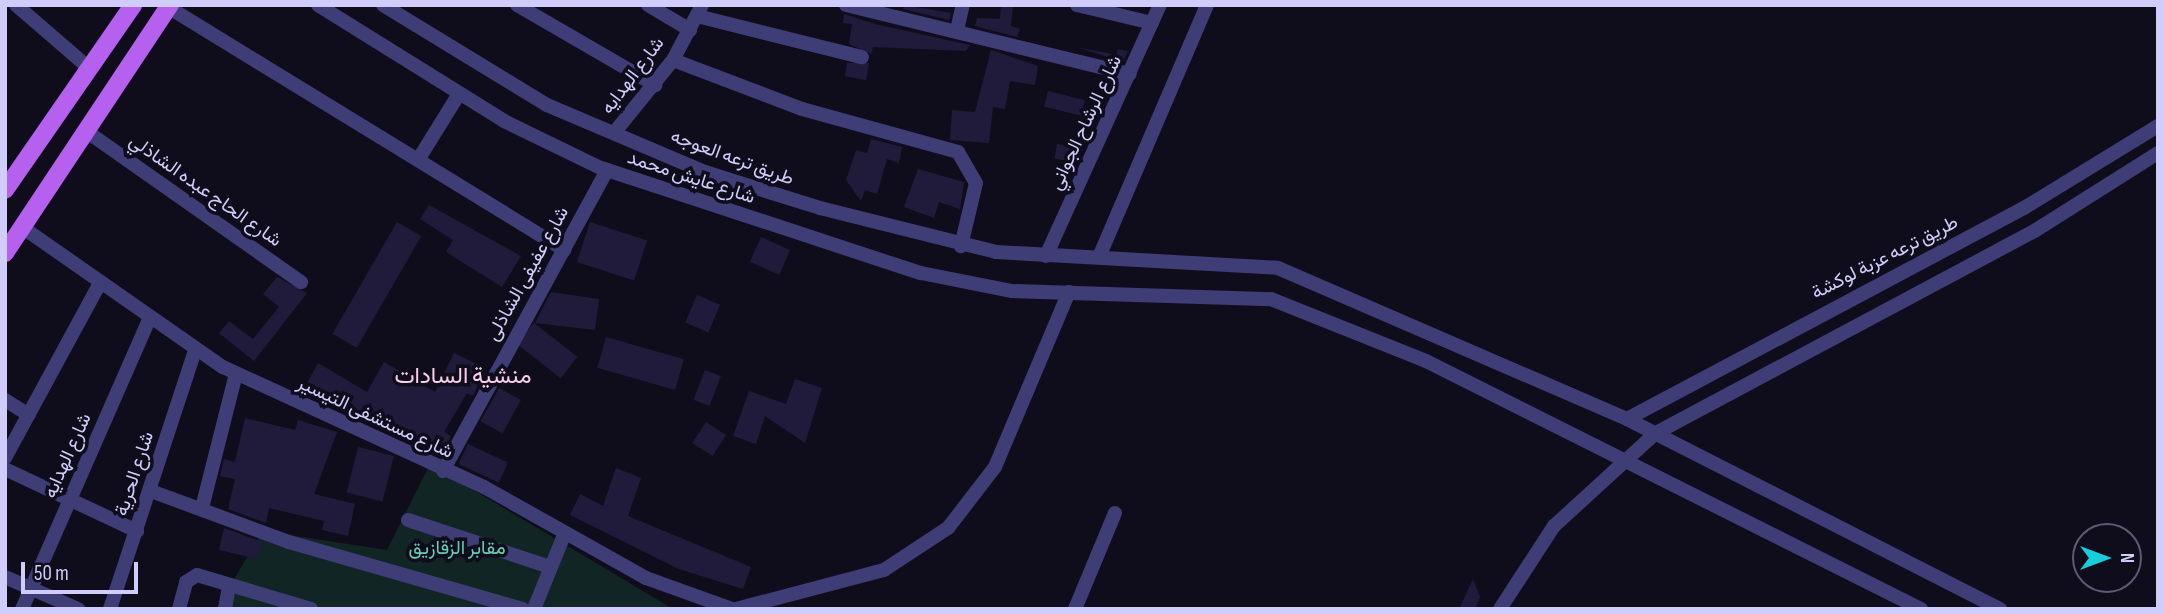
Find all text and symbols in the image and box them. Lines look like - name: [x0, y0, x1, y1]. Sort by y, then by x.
- street label: شارع الهدايه: [597, 33, 669, 119]
- street label: شارع الرشاح الجواني: [1045, 52, 1127, 194]
- street label: طريق ترعه العوجه: [667, 125, 797, 191]
- street label: شارع الحاج عبده الشاذلي: [124, 130, 286, 252]
- street label: شارع عايش محمد: [624, 147, 758, 209]
- street label: شارع عفيفى الشاذلى: [482, 203, 574, 345]
- street label: طريق ترعه عزبة لوكشة: [1808, 211, 1962, 305]
- district label: منشية السادات: [394, 362, 532, 390]
- street label: شارع مستشفى التيسير: [293, 372, 457, 464]
- street label: شارع الهدايه: [39, 410, 97, 502]
- street label: شارع الحرية: [111, 429, 159, 519]
- north arrow: [2072, 523, 2142, 593]
- park label: مقابر الزقازيق: [408, 538, 506, 560]
- scale bar: [24, 548, 142, 592]
- text: N: [2115, 553, 2138, 563]
- text: 50 m: [34, 561, 69, 586]

